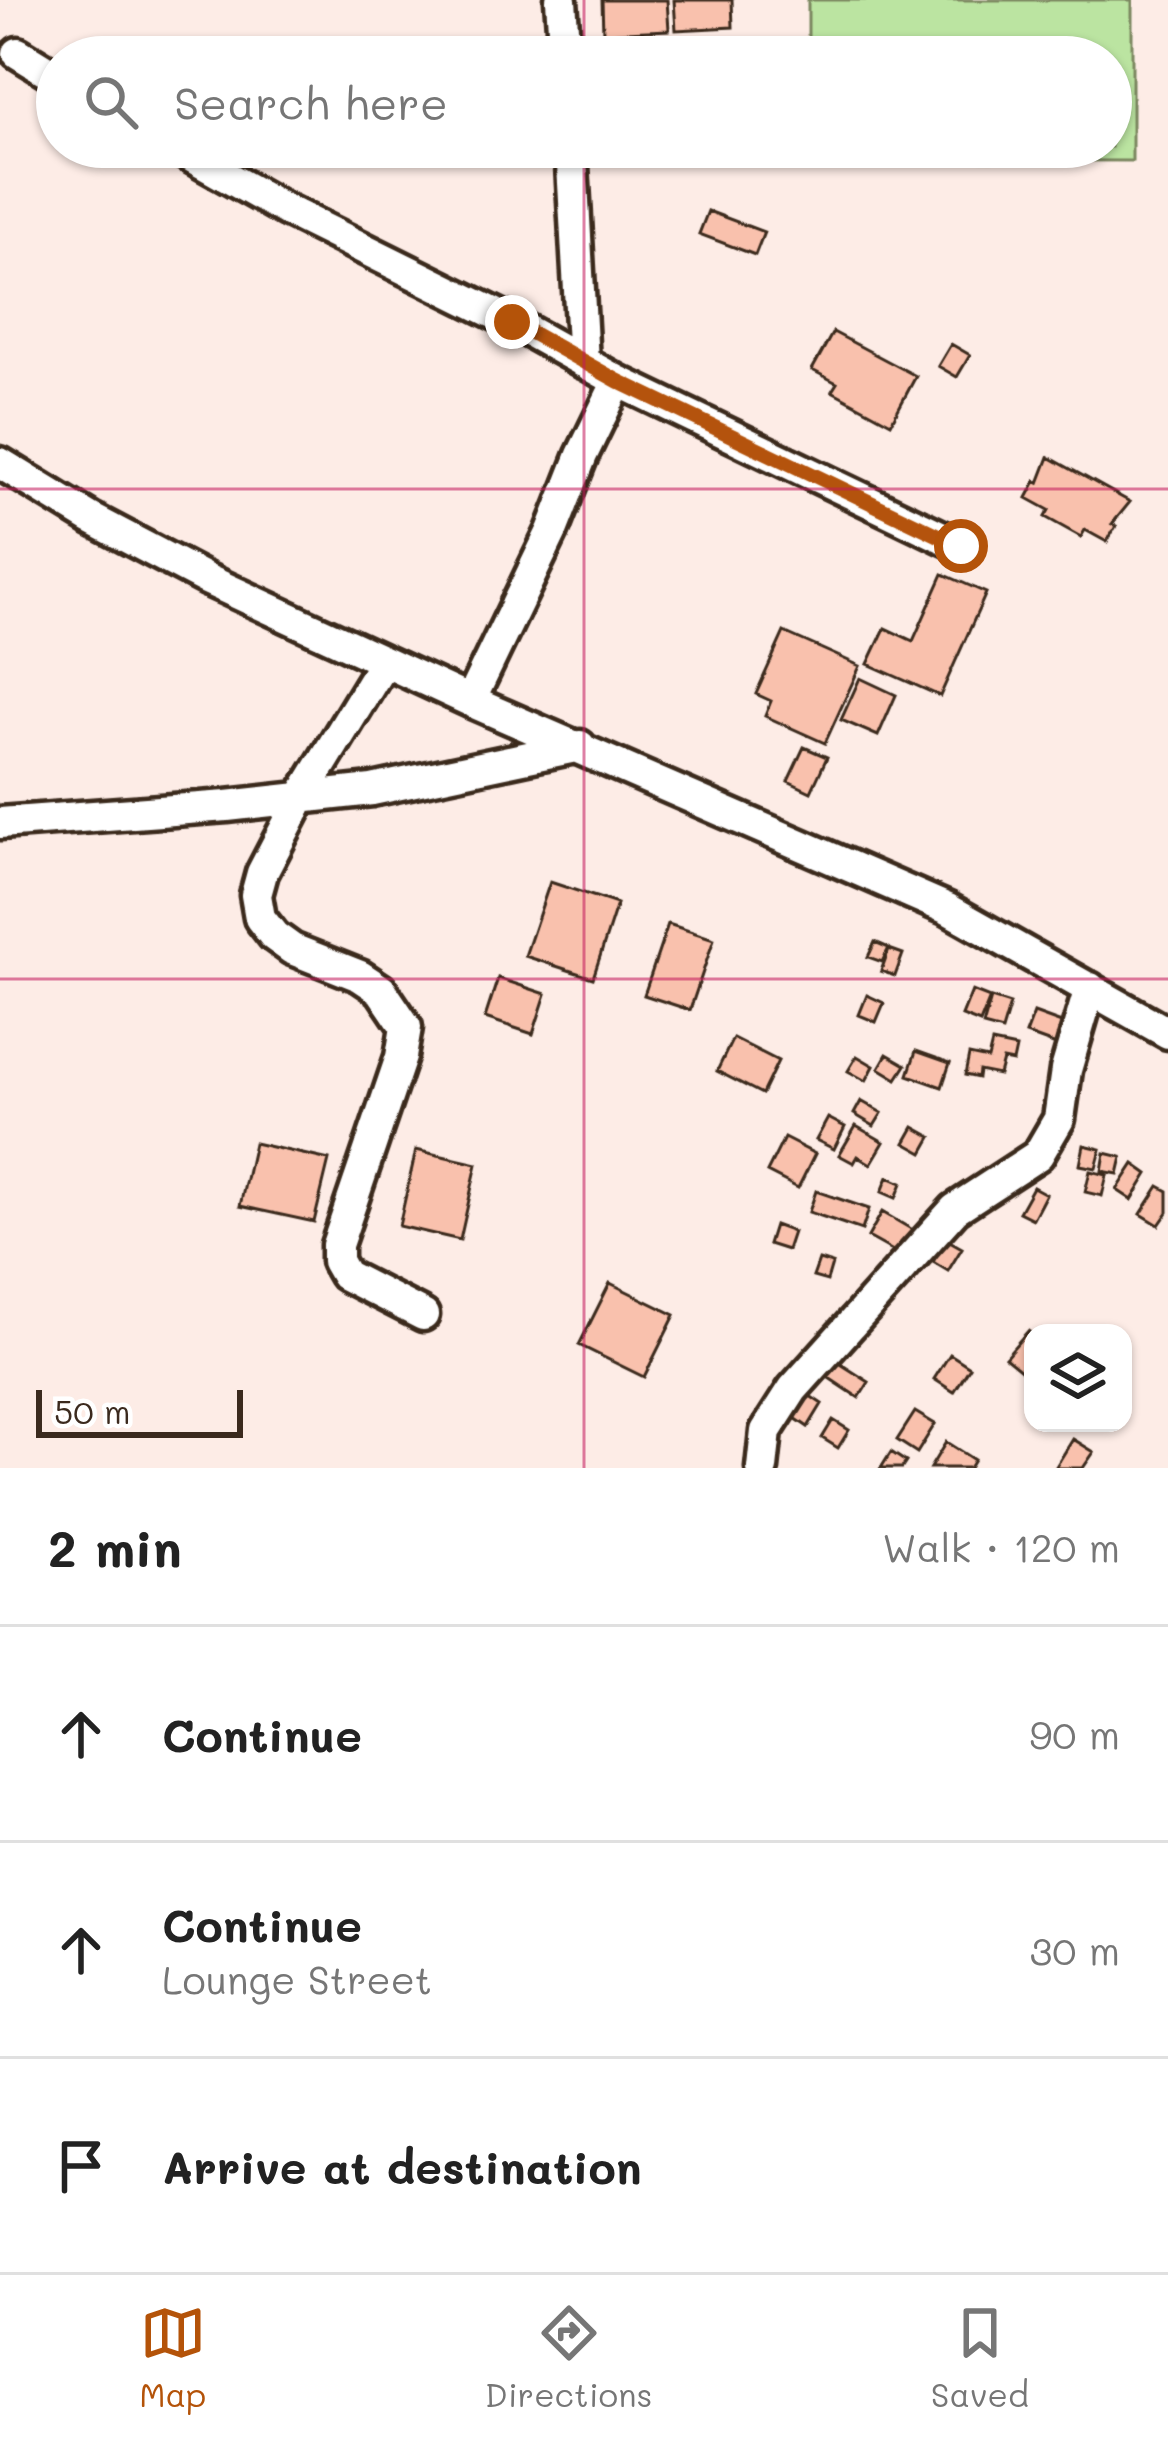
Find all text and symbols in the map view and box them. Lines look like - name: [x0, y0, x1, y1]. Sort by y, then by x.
- search box: [36, 36, 1132, 168]
- icon: search: [78, 69, 144, 135]
- text: Search here: [174, 73, 448, 131]
- route end: [485, 295, 539, 349]
- route start: [934, 519, 988, 573]
- map controls: [1024, 1324, 1132, 1432]
- button: layers: [1024, 1324, 1132, 1432]
- scale bar: [36, 1384, 243, 1437]
- text: 50 m: [54, 1389, 130, 1432]
- text: 2 min: [48, 1513, 182, 1580]
- text: Walk · 120 m: [882, 1521, 1120, 1572]
- icon: ahead: [48, 1701, 114, 1767]
- text: Continue: [162, 1705, 362, 1763]
- text: 90 m: [1029, 1708, 1120, 1759]
- text: Continue: [162, 1895, 362, 1953]
- icon: ahead: [48, 1917, 114, 1983]
- text: 30 m: [1030, 1924, 1120, 1975]
- text: Lounge Street: [162, 1953, 432, 2004]
- icon: arrive: [48, 2133, 114, 2199]
- text: Arrive at destination: [162, 2137, 642, 2195]
- tab: Map: [139, 2300, 206, 2415]
- tab: Directions: [485, 2300, 652, 2415]
- tab: Saved: [931, 2300, 1029, 2415]

